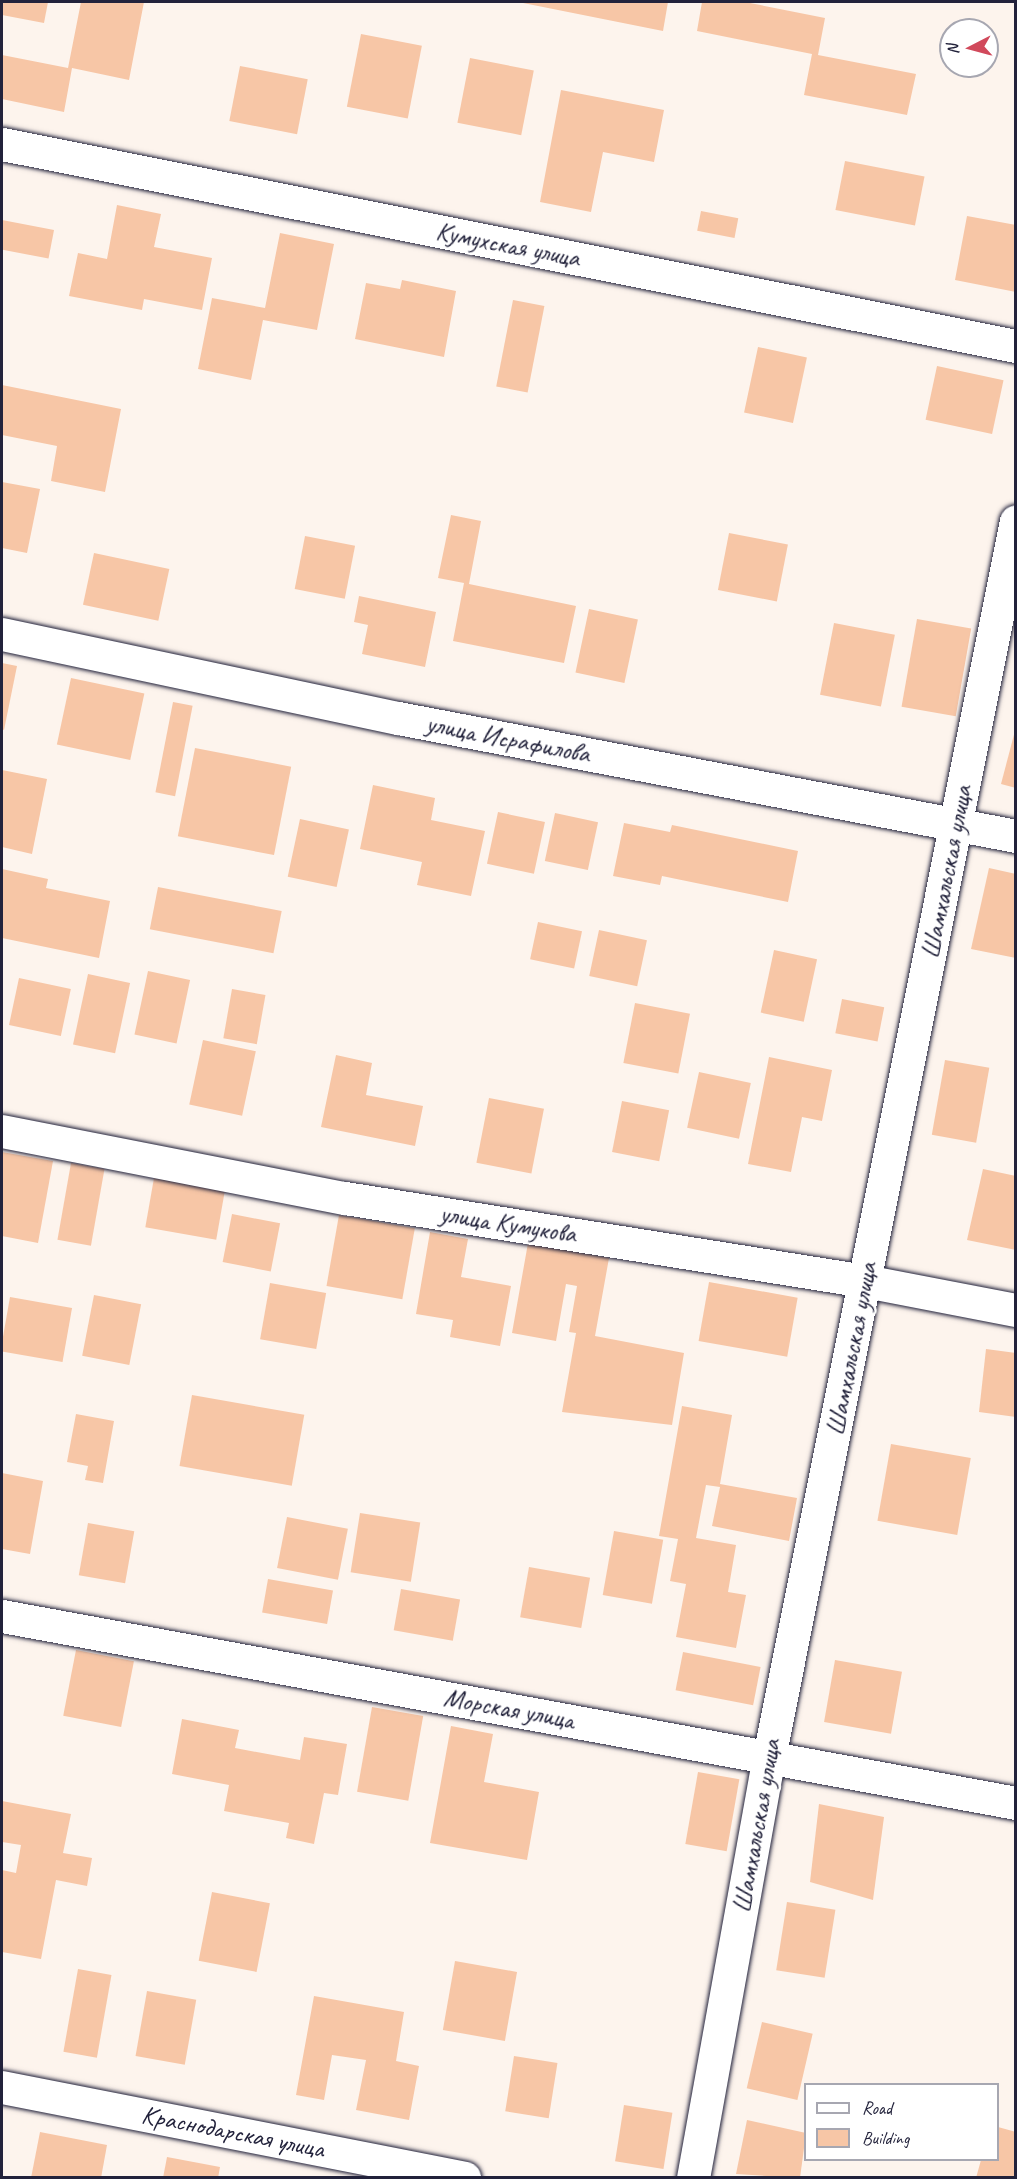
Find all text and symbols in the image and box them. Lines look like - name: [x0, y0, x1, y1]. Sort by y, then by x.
- north arrow: [939, 18, 999, 78]
- text: N: [943, 44, 964, 56]
- street label: Кумухская улица: [432, 216, 584, 274]
- street label: улица Исрафилова: [423, 708, 593, 770]
- street label: Шамхальская улица: [915, 782, 979, 962]
- street label: улица Кумукова: [438, 1198, 578, 1250]
- street label: Шамхальская улица: [820, 1259, 884, 1439]
- street label: Морская улица: [441, 1682, 577, 1736]
- street label: Шамхальская улица: [726, 1736, 788, 1916]
- legend: [804, 2083, 999, 2161]
- text: Road: [862, 2097, 892, 2119]
- street label: Краснодарская улица: [138, 2099, 328, 2165]
- text: Building: [862, 2127, 909, 2149]

